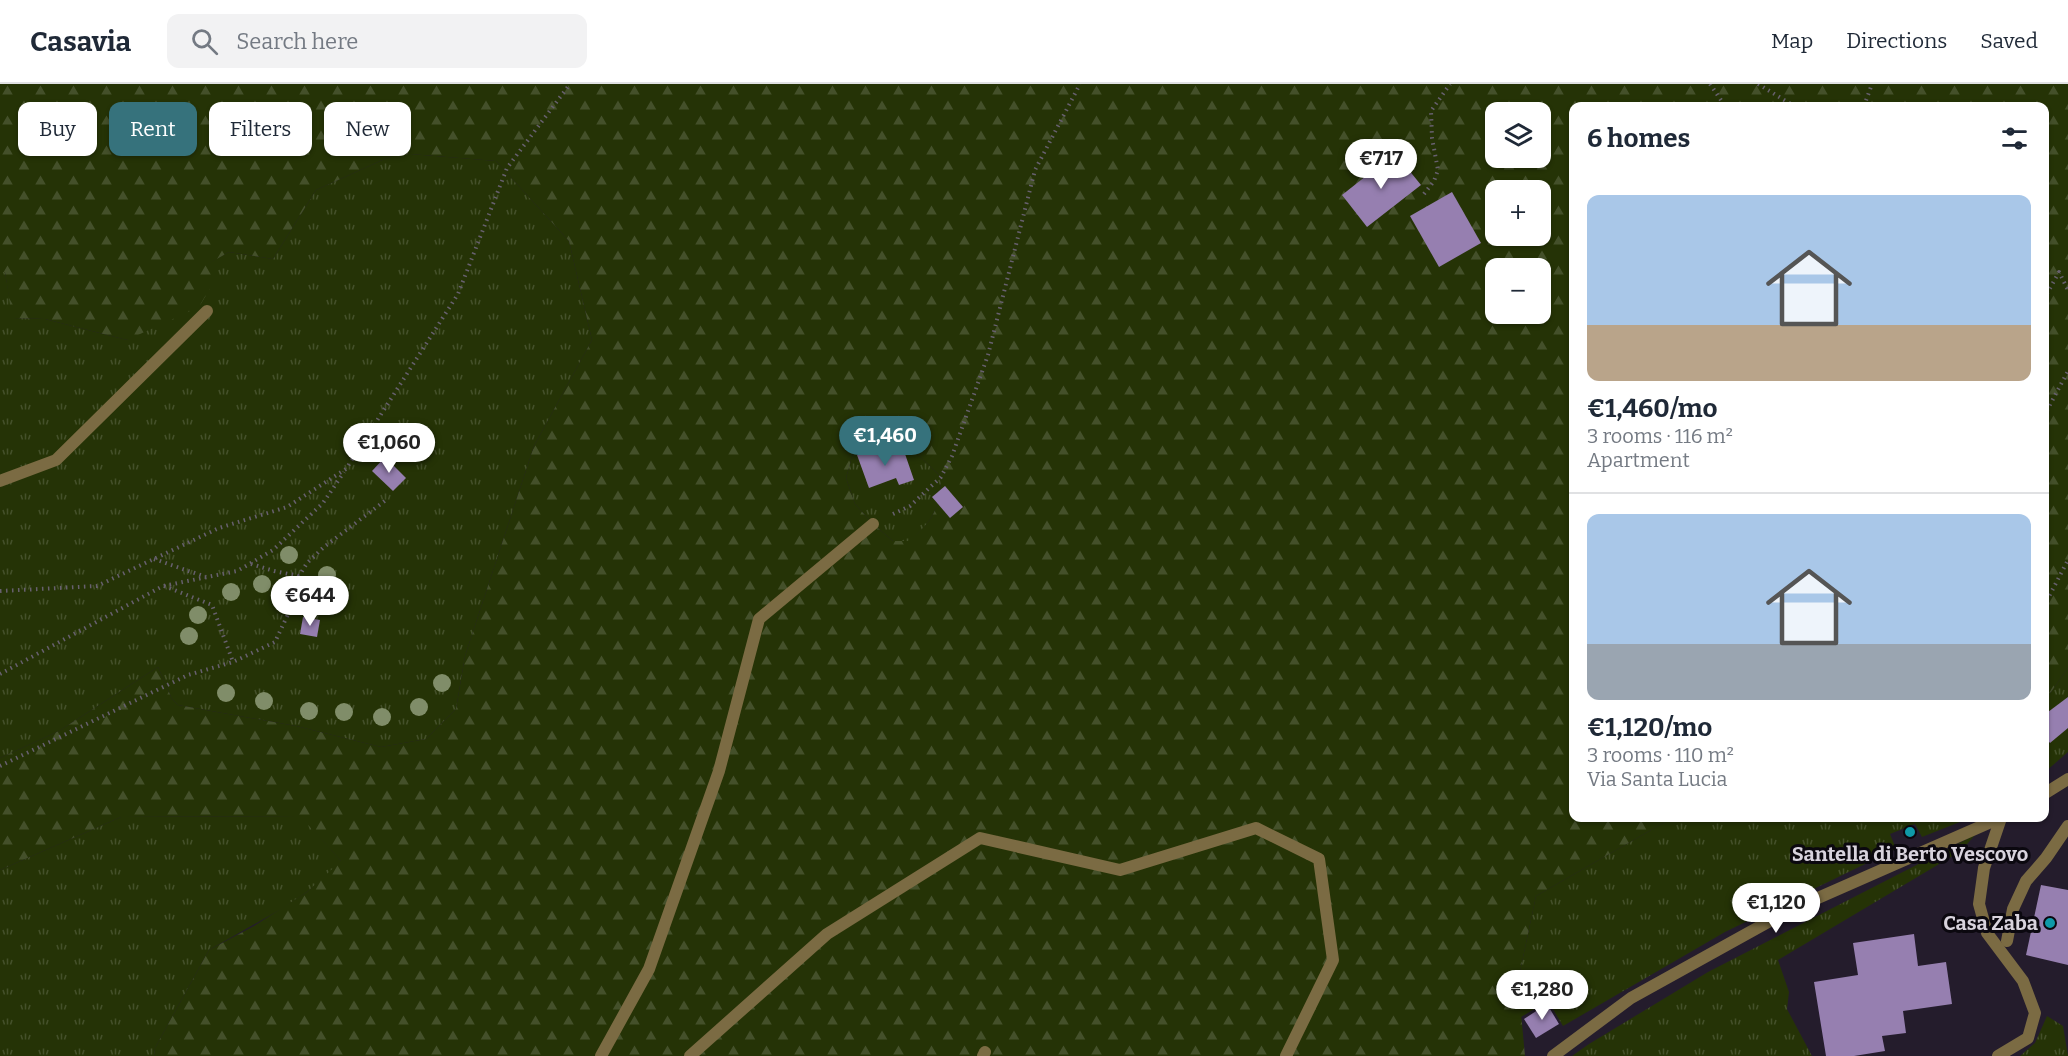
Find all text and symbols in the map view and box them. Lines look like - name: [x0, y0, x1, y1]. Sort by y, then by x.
- search box: [167, 14, 587, 68]
- text: Casavia: [30, 25, 131, 58]
- icon: search: [188, 25, 221, 58]
- text: Search here: [236, 28, 358, 55]
- text: Map: [1771, 28, 1813, 54]
- text: Directions: [1846, 28, 1947, 54]
- text: Saved: [1980, 28, 2038, 54]
- chip: Buy: [18, 102, 97, 156]
- chip: Rent: [109, 102, 197, 156]
- chip: Filters: [209, 102, 312, 156]
- chip: New: [324, 102, 411, 156]
- map controls: [1485, 102, 1551, 324]
- button: layers: [1485, 102, 1551, 168]
- icon: filters: [1998, 122, 2031, 155]
- text: 6 homes: [1587, 123, 1690, 154]
- pin: €717: [1345, 139, 1417, 190]
- text: €717: [1359, 146, 1403, 170]
- button: +: [1485, 180, 1551, 246]
- icon: home: [1755, 234, 1863, 342]
- button: −: [1485, 258, 1551, 324]
- text: €1,460/mo: [1587, 393, 1718, 424]
- pin: €1,460: [836, 416, 934, 467]
- pin: €1,060: [340, 423, 438, 474]
- text: €1,460: [853, 423, 917, 447]
- text: 3 rooms · 116 m²: [1587, 424, 1733, 448]
- text: €1,060: [357, 430, 421, 454]
- text: Apartment: [1587, 448, 1690, 472]
- icon: home: [1755, 553, 1863, 661]
- pin: €644: [274, 576, 346, 627]
- text: €644: [285, 583, 335, 607]
- text: €1,120/mo: [1587, 712, 1712, 743]
- text: 3 rooms · 110 m²: [1587, 743, 1734, 767]
- text: Via Santa Lucia: [1587, 767, 1727, 791]
- marker: Santella di Berto Vescovo: [1903, 825, 1917, 839]
- place label: Santella di Berto Vescovo: [1792, 842, 2028, 866]
- pin: €1,120: [1727, 883, 1825, 934]
- text: €1,120: [1746, 890, 1806, 914]
- place label: Casa Zaba: [1943, 911, 2038, 935]
- marker: Casa Zaba: [2043, 916, 2057, 930]
- pin: €1,280: [1493, 970, 1591, 1021]
- text: €1,280: [1510, 977, 1574, 1001]

